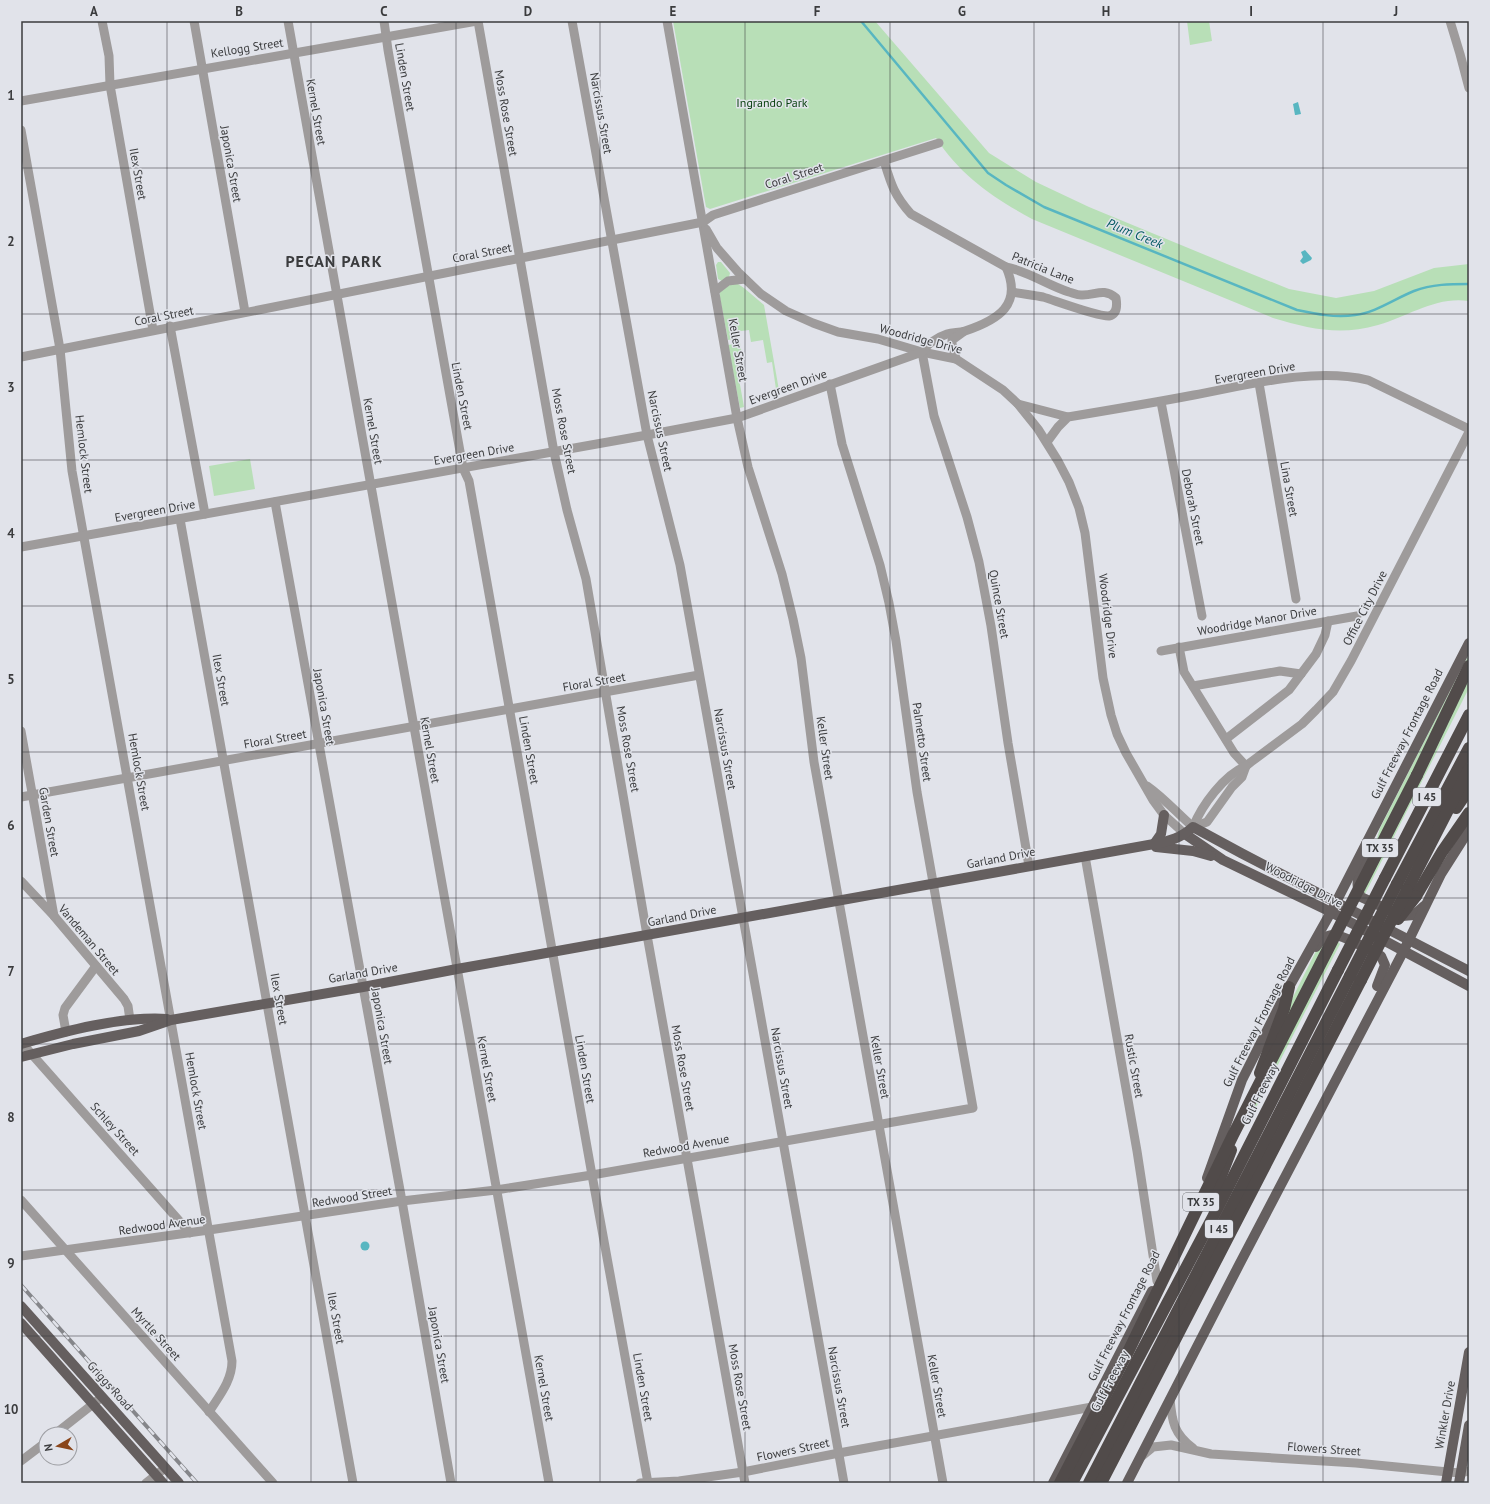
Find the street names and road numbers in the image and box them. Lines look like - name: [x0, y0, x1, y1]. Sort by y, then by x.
- street label: Kellogg Street: [210, 34, 284, 61]
- street label: Linden Street: [392, 42, 419, 112]
- street label: Moss Rose Street: [492, 69, 521, 157]
- street label: Narcissus Street: [587, 71, 616, 155]
- street label: Kernel Street: [303, 78, 330, 146]
- street label: Japonica Street: [217, 124, 246, 203]
- street label: Ilex Street: [127, 147, 150, 201]
- street label: Coral Street: [763, 159, 825, 192]
- street label: Coral Street: [451, 239, 513, 266]
- street label: Patricia Lane: [1010, 248, 1077, 287]
- street label: Coral Street: [133, 302, 195, 329]
- street label: Keller Street: [726, 317, 751, 383]
- street label: Woodridge Drive: [878, 320, 964, 357]
- street label: Evergreen Drive: [1213, 358, 1296, 387]
- street label: Linden Street: [449, 361, 476, 431]
- street label: Evergreen Drive: [747, 366, 829, 408]
- street label: Moss Rose Street: [549, 387, 580, 475]
- street label: Narcissus Street: [645, 389, 676, 473]
- street label: Kernel Street: [360, 397, 387, 465]
- street label: Hemlock Street: [72, 414, 97, 494]
- street label: Evergreen Drive: [432, 439, 515, 468]
- street label: Lina Street: [1277, 460, 1302, 518]
- street label: Deborah Street: [1179, 468, 1208, 546]
- street label: Evergreen Drive: [113, 496, 196, 525]
- street label: Quince Street: [986, 568, 1013, 639]
- street label: Office City Drive: [1339, 568, 1390, 648]
- street label: Woodridge Drive: [1096, 573, 1121, 659]
- street label: Woodridge Manor Drive: [1196, 603, 1318, 638]
- street label: Ilex Street: [210, 653, 233, 707]
- street label: Gulf Freeway Frontage Road: [1367, 666, 1446, 801]
- street label: Japonica Street: [310, 667, 339, 746]
- street label: Floral Street: [561, 669, 626, 694]
- street label: Palmetto Street: [910, 701, 935, 783]
- street label: Moss Rose Street: [614, 705, 643, 793]
- street label: Narcissus Street: [711, 707, 740, 791]
- street label: Linden Street: [516, 715, 543, 785]
- street label: Keller Street: [814, 715, 837, 781]
- street label: Kernel Street: [417, 716, 444, 784]
- street label: Floral Street: [242, 726, 307, 751]
- street label: Hemlock Street: [125, 732, 154, 812]
- street label: Garden Street: [36, 786, 63, 858]
- road number: I 45: [1413, 788, 1441, 806]
- road number: TX 35: [1362, 839, 1398, 857]
- street label: Garland Drive: [965, 843, 1037, 872]
- street label: Woodridge Drive: [1263, 859, 1346, 911]
- street label: Vandeman Street: [55, 901, 123, 978]
- street label: Garland Drive: [646, 901, 718, 930]
- street label: Gulf Freeway Frontage Road: [1219, 954, 1298, 1089]
- street label: Garland Drive: [327, 959, 399, 986]
- street label: Ilex Street: [268, 972, 291, 1026]
- street label: Japonica Street: [368, 986, 397, 1065]
- street label: Moss Rose Street: [669, 1024, 698, 1112]
- street label: Narcissus Street: [768, 1026, 797, 1110]
- street label: Rustic Street: [1121, 1033, 1148, 1099]
- street label: Linden Street: [572, 1034, 599, 1104]
- street label: Keller Street: [868, 1034, 893, 1100]
- street label: Kernel Street: [474, 1035, 501, 1103]
- street label: Hemlock Street: [182, 1051, 211, 1131]
- street label: Gulf Freeway: [1238, 1060, 1282, 1127]
- street label: Schley Street: [87, 1099, 143, 1158]
- street label: Redwood Avenue: [642, 1131, 730, 1160]
- street label: Redwood Street: [311, 1183, 393, 1210]
- road number: TX 35: [1183, 1193, 1219, 1211]
- street label: Redwood Avenue: [118, 1211, 206, 1238]
- road number: I 45: [1205, 1220, 1233, 1238]
- street label: Gulf Freeway Frontage Road: [1085, 1248, 1163, 1384]
- street label: Ilex Street: [325, 1291, 348, 1345]
- street label: Myrtle Street: [128, 1304, 184, 1364]
- street label: Japonica Street: [425, 1305, 454, 1384]
- street label: Moss Rose Street: [726, 1343, 755, 1431]
- street label: Narcissus Street: [825, 1345, 854, 1429]
- street label: Gulf Freeway: [1088, 1348, 1132, 1414]
- street label: Linden Street: [630, 1352, 657, 1422]
- street label: Keller Street: [925, 1353, 950, 1419]
- street label: Kernel Street: [531, 1354, 558, 1422]
- street label: Griggs Road: [84, 1358, 136, 1413]
- street label: Winkler Drive: [1431, 1380, 1458, 1450]
- street label: Flowers Street: [755, 1435, 831, 1465]
- street label: Flowers Street: [1287, 1438, 1361, 1459]

